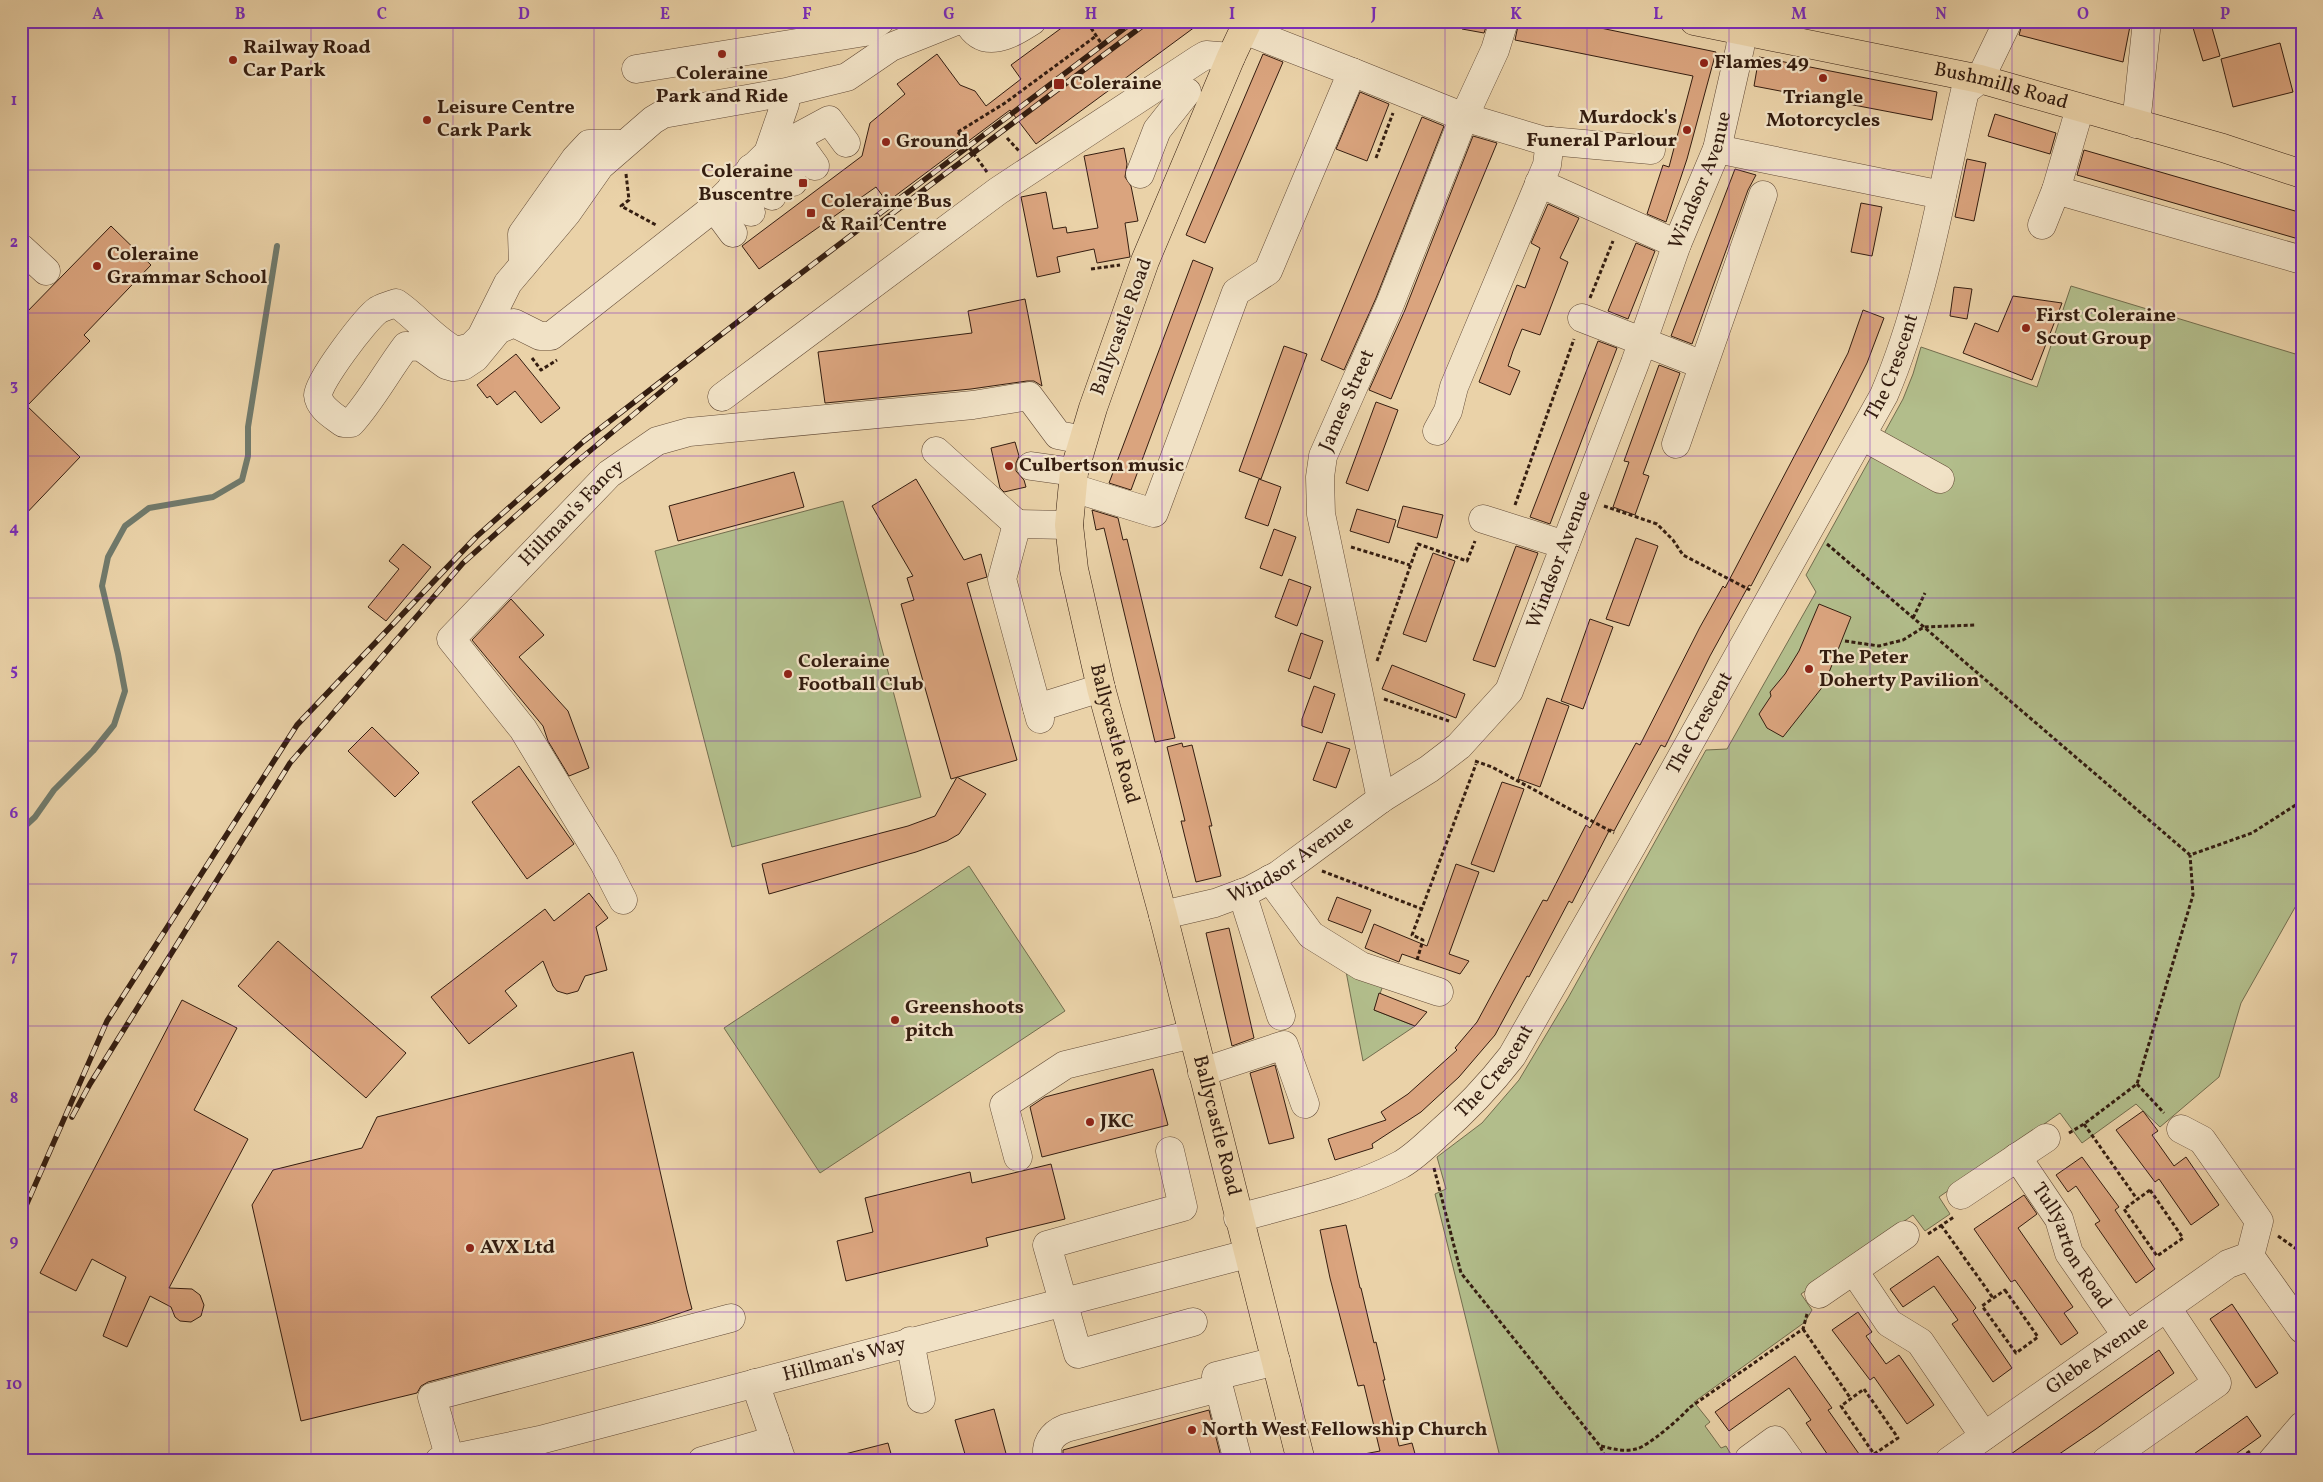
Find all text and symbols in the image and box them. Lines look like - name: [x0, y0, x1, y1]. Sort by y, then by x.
- text: A: [92, 4, 104, 26]
- text: B: [235, 4, 246, 26]
- text: C: [377, 4, 387, 26]
- text: D: [518, 4, 530, 26]
- text: E: [660, 4, 670, 26]
- text: F: [802, 4, 812, 26]
- text: G: [943, 4, 955, 26]
- text: H: [1085, 4, 1097, 26]
- text: I: [1229, 4, 1235, 26]
- text: J: [1370, 4, 1377, 26]
- text: K: [1510, 4, 1522, 26]
- text: L: [1653, 4, 1663, 26]
- text: M: [1791, 4, 1807, 26]
- text: N: [1935, 4, 1947, 26]
- text: O: [2077, 4, 2089, 26]
- text: P: [2220, 4, 2230, 26]
- place label: Railway Road Car Park: [243, 34, 371, 85]
- marker: Coleraine Park and Ride: [716, 48, 728, 60]
- place label: Flames 49: [1714, 49, 1809, 77]
- marker: Railway Road Car Park: [227, 54, 239, 66]
- street label: Bushmills Road: [1931, 56, 2071, 117]
- marker: Flames 49: [1698, 57, 1710, 69]
- place label: Coleraine Park and Ride: [656, 60, 788, 111]
- place label: Coleraine: [1070, 70, 1162, 98]
- marker: Triangle Motorcycles: [1817, 72, 1829, 84]
- marker: Coleraine: [1052, 77, 1066, 91]
- place label: Triangle Motorcycles: [1766, 84, 1880, 135]
- text: 1: [11, 90, 17, 112]
- place label: Leisure Centre Cark Park: [437, 94, 575, 145]
- place label: Murdock's Funeral Parlour: [1526, 104, 1677, 155]
- street label: Windsor Avenue: [1662, 109, 1739, 254]
- marker: Leisure Centre Cark Park: [421, 114, 433, 126]
- marker: Murdock's Funeral Parlour: [1681, 124, 1693, 136]
- place label: Ground: [896, 128, 968, 156]
- marker: Ground: [880, 136, 892, 148]
- place label: Coleraine Buscentre: [698, 158, 793, 209]
- marker: Coleraine Buscentre: [797, 177, 809, 189]
- place label: Coleraine Bus & Rail Centre: [821, 188, 952, 239]
- marker: Coleraine Bus & Rail Centre: [805, 207, 817, 219]
- text: 2: [10, 232, 18, 254]
- place label: Coleraine Grammar School: [107, 241, 268, 292]
- street label: Ballycastle Road: [1084, 255, 1160, 399]
- marker: Coleraine Grammar School: [91, 260, 103, 272]
- place label: First Coleraine Scout Group: [2036, 302, 2176, 353]
- street label: The Crescent: [1858, 310, 1926, 426]
- marker: First Coleraine Scout Group: [2020, 322, 2032, 334]
- street label: James Street: [1313, 345, 1382, 456]
- text: 3: [10, 375, 18, 397]
- place label: Culbertson music: [1019, 452, 1184, 480]
- street label: Hillman's Fancy: [513, 453, 630, 573]
- marker: Culbertson music: [1003, 460, 1015, 472]
- street label: Windsor Avenue: [1520, 487, 1599, 633]
- text: 4: [9, 518, 19, 540]
- place label: The Peter Doherty Pavilion: [1819, 644, 1979, 695]
- place label: Coleraine Football Club: [798, 648, 924, 699]
- text: 5: [10, 660, 18, 682]
- street label: Ballycastle Road: [1082, 661, 1146, 807]
- marker: The Peter Doherty Pavilion: [1803, 663, 1815, 675]
- street label: The Crescent: [1661, 667, 1740, 780]
- marker: Coleraine Football Club: [782, 668, 794, 680]
- text: 6: [10, 803, 19, 825]
- street label: Windsor Avenue: [1224, 809, 1360, 911]
- text: 7: [10, 946, 18, 968]
- place label: Greenshoots pitch: [905, 994, 1024, 1045]
- marker: Greenshoots pitch: [889, 1014, 901, 1026]
- street label: The Crescent: [1449, 1019, 1541, 1125]
- street label: Ballycastle Road: [1185, 1052, 1247, 1199]
- text: 8: [10, 1088, 18, 1110]
- place label: JKC: [1099, 1108, 1134, 1136]
- marker: JKC: [1084, 1116, 1096, 1128]
- street label: Tullyarton Road: [2025, 1177, 2118, 1315]
- text: 9: [10, 1231, 19, 1253]
- place label: AVX Ltd: [480, 1234, 555, 1262]
- marker: AVX Ltd: [464, 1242, 476, 1254]
- street label: Glebe Avenue: [2041, 1310, 2155, 1402]
- street label: Hillman's Way: [780, 1330, 909, 1390]
- text: 10: [6, 1374, 22, 1396]
- place label: North West Fellowship Church: [1202, 1416, 1487, 1444]
- marker: North West Fellowship Church: [1186, 1424, 1198, 1436]

